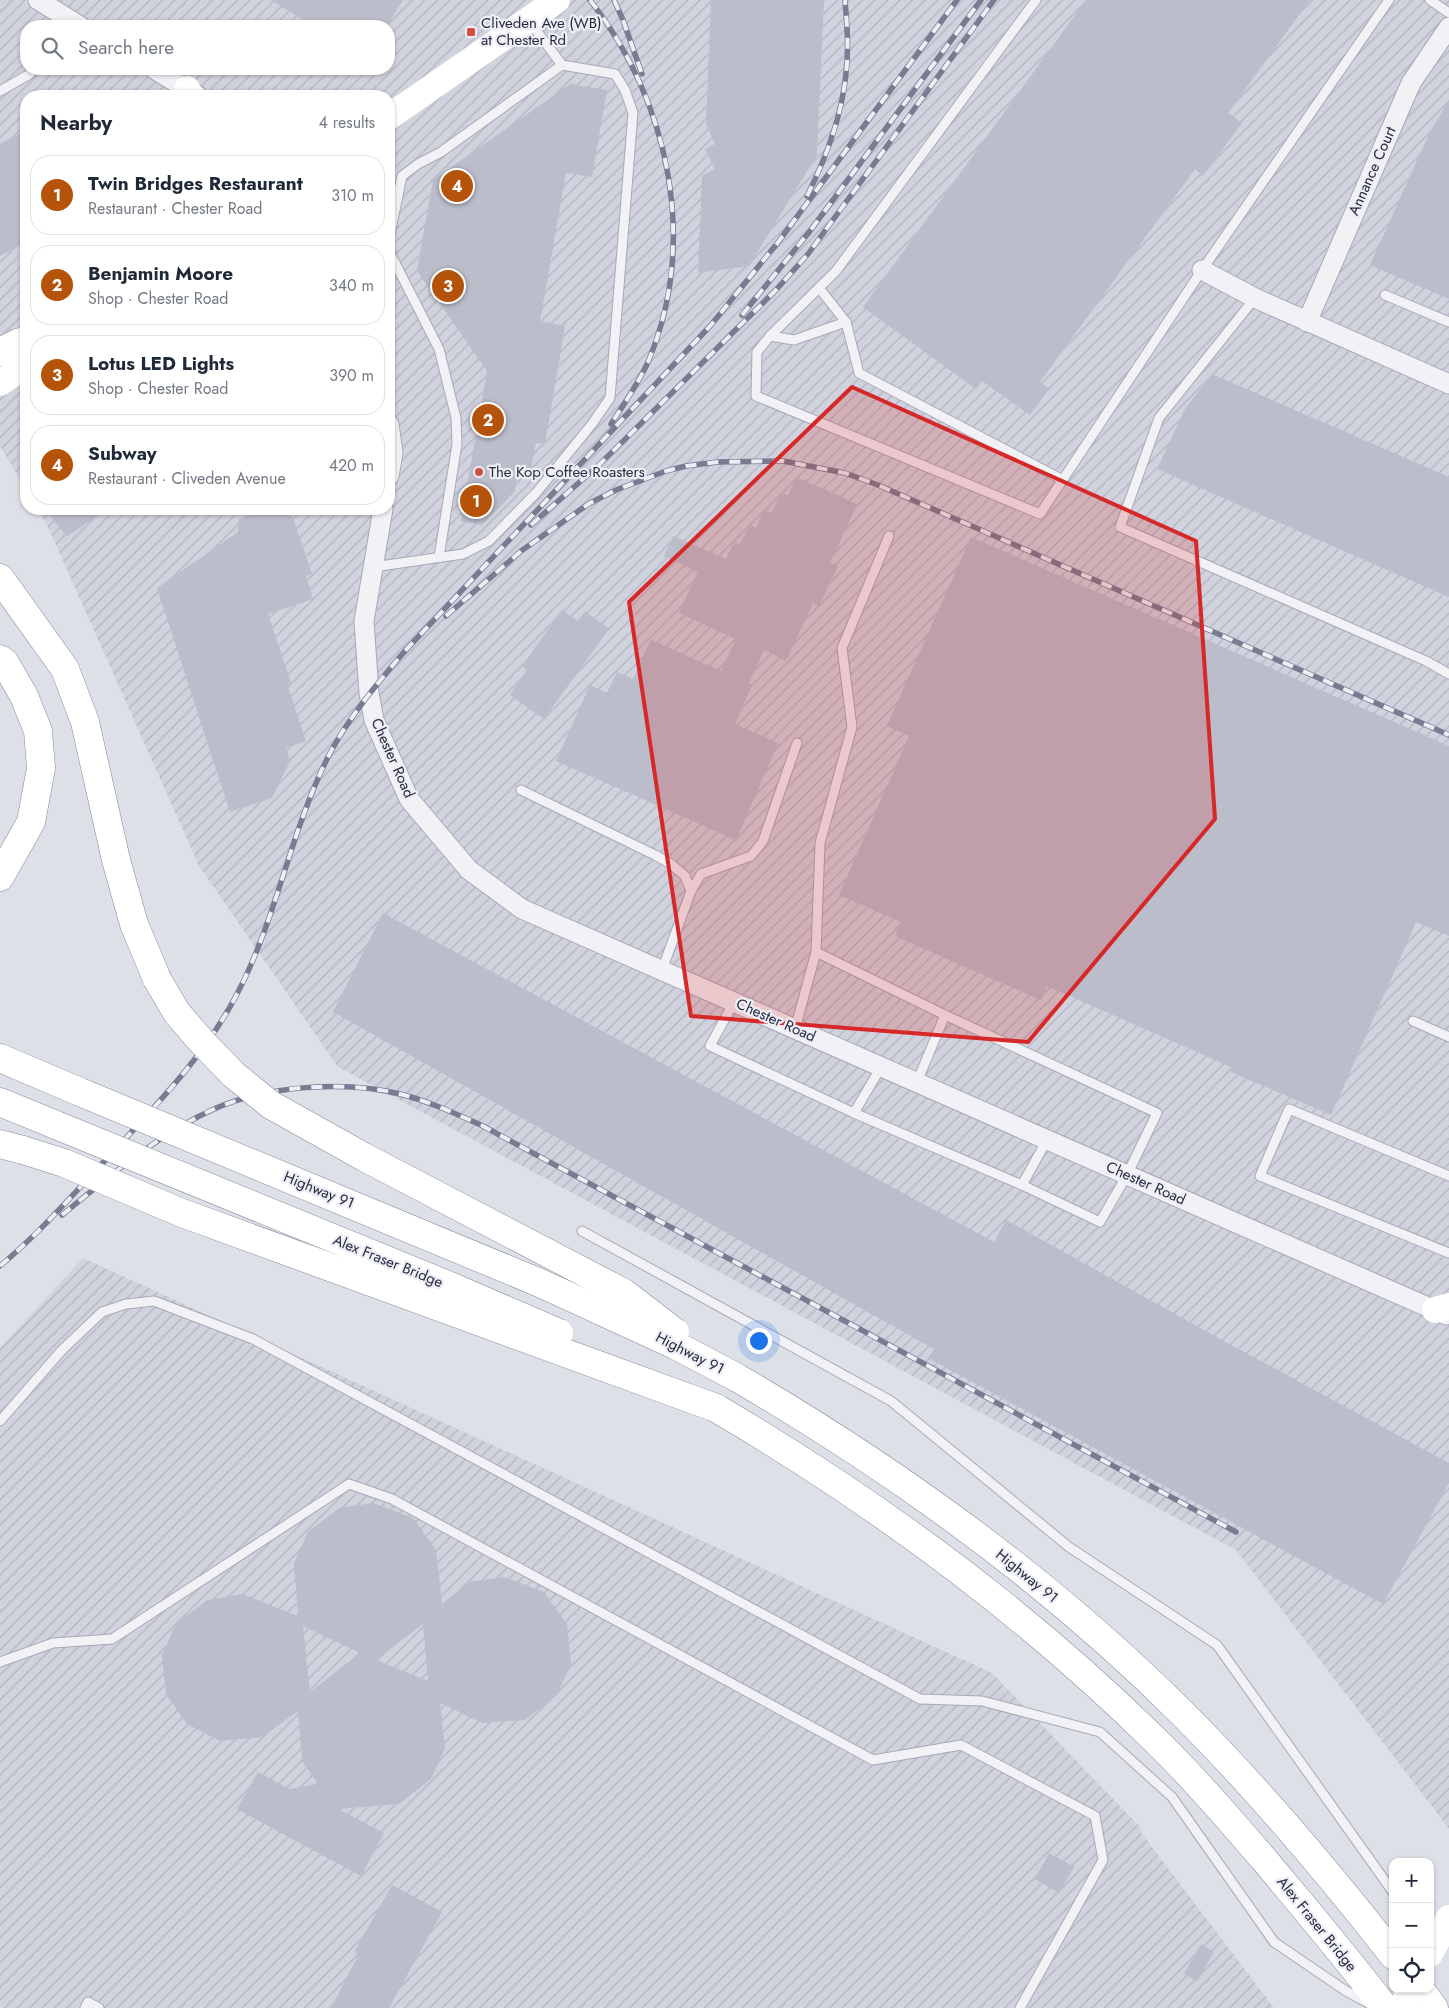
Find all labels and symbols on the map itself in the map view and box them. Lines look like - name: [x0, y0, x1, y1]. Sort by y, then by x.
- place label: Cliveden Ave (WB) at Chester Rd: [481, 12, 602, 51]
- marker: Cliveden Ave (WB) at Chester Rd: [465, 26, 477, 38]
- street label: Annance Court: [1343, 123, 1402, 219]
- pin: 4: [441, 167, 473, 205]
- pin: 3: [432, 267, 464, 305]
- pin: 2: [472, 401, 504, 439]
- place label: The Kop Coffee Roasters: [489, 461, 645, 483]
- marker: The Kop Coffee Roasters: [473, 466, 485, 478]
- pin: 1: [460, 482, 492, 520]
- street label: Chester Road: [366, 715, 420, 801]
- street label: Chester Road: [733, 993, 819, 1047]
- street label: Chester Road: [1103, 1156, 1189, 1210]
- street label: Highway 91: [280, 1166, 358, 1214]
- street label: Alex Fraser Bridge: [330, 1229, 447, 1293]
- street label: Highway 91: [652, 1326, 728, 1380]
- your location: [746, 1328, 772, 1354]
- street label: Highway 91: [991, 1544, 1063, 1608]
- street label: Alex Fraser Bridge: [1272, 1872, 1362, 1977]

